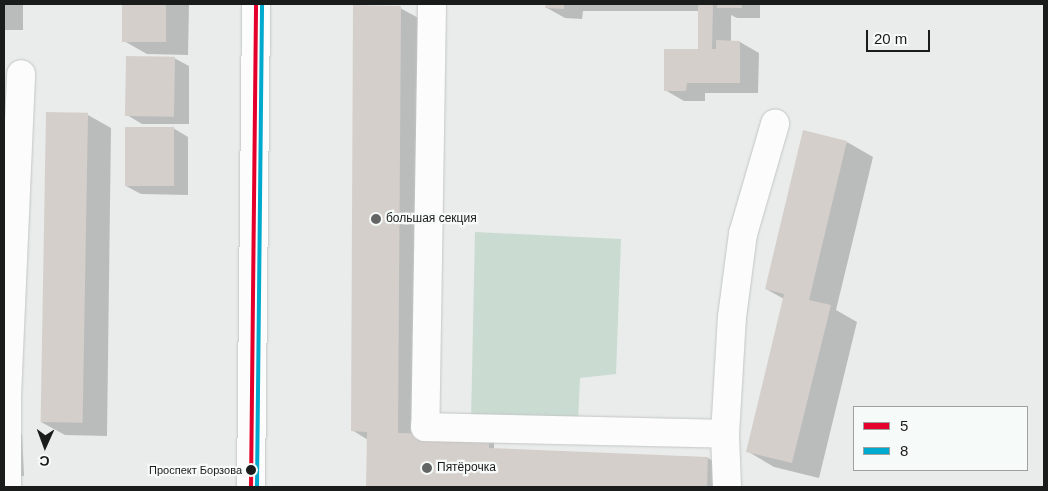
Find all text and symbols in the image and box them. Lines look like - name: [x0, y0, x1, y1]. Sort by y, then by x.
- scale bar: [868, 20, 932, 52]
- text: 20 m: [874, 30, 907, 47]
- place label: большая секция: [386, 212, 477, 226]
- marker: большая секция: [370, 213, 382, 225]
- legend: [853, 406, 1028, 471]
- text: 5: [900, 417, 908, 434]
- north arrow: [20, 421, 70, 471]
- text: 8: [900, 442, 908, 459]
- text: С: [39, 453, 50, 469]
- place label: Пятёрочка: [437, 461, 496, 475]
- marker: Пятёрочка: [421, 462, 433, 474]
- place label: Проспект Борзова: [149, 463, 242, 477]
- marker: Проспект Борзова: [246, 465, 256, 475]

